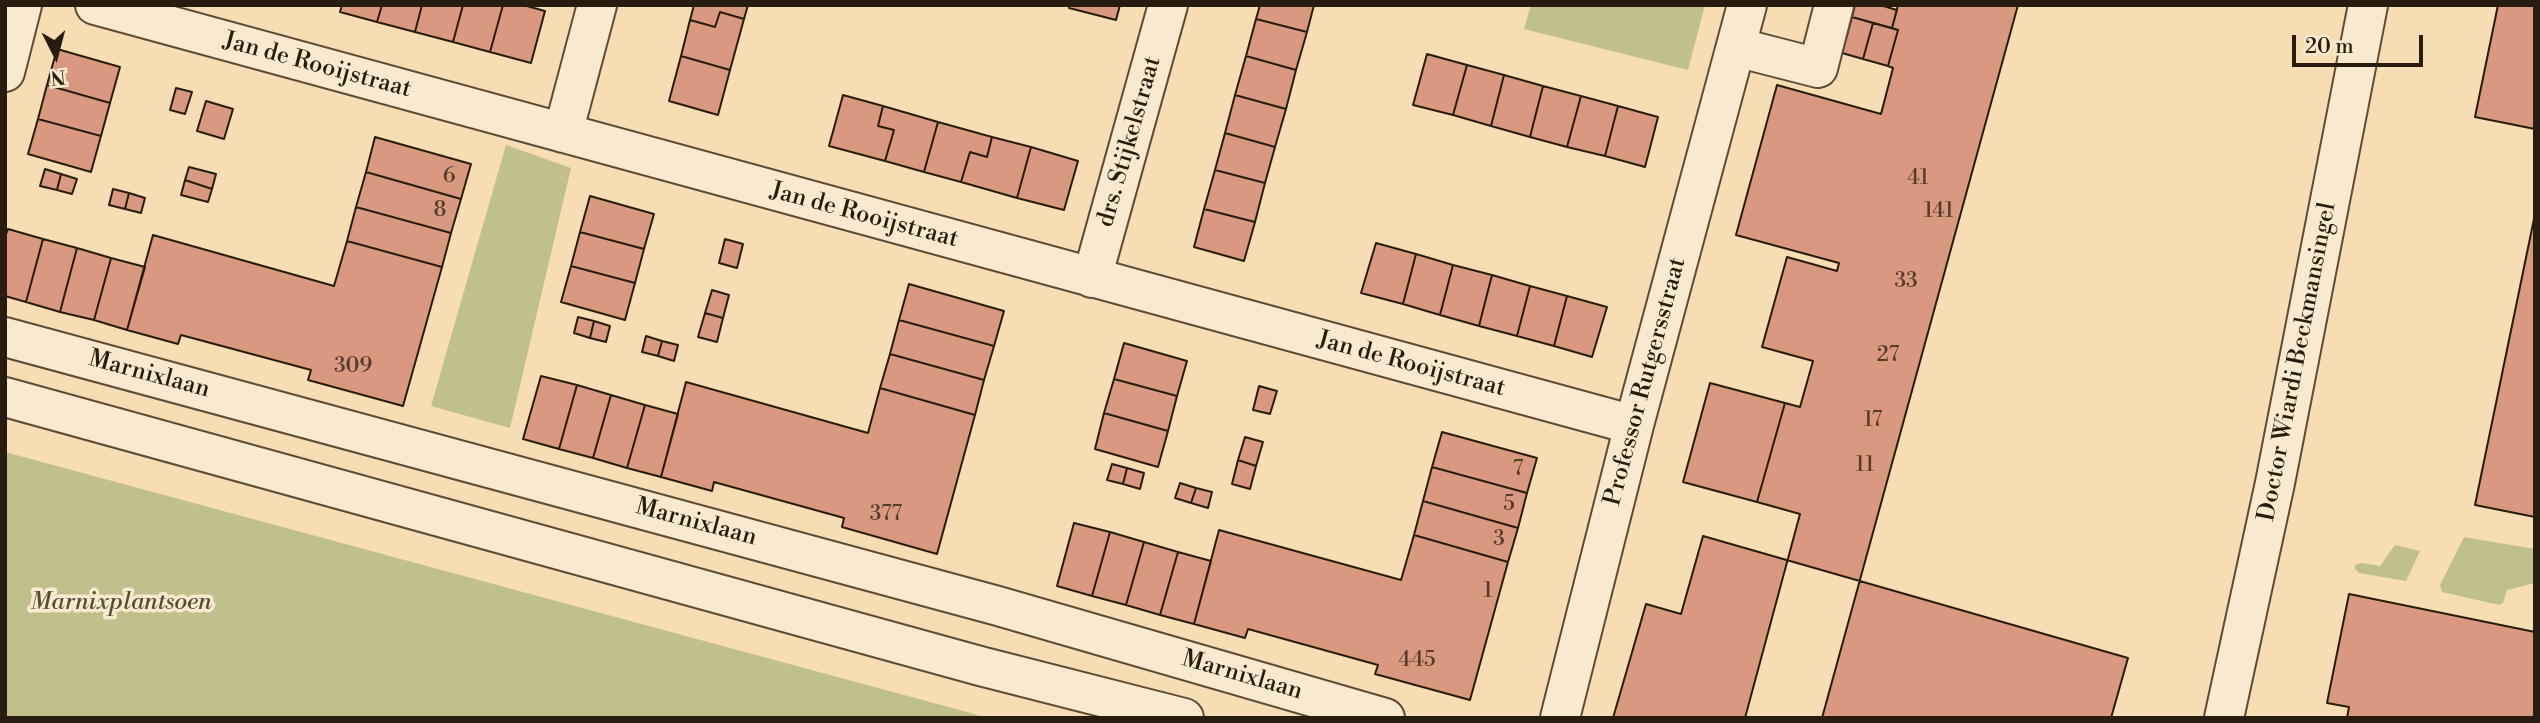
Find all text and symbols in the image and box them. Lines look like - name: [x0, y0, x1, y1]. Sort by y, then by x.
- north arrow: [21, 21, 91, 91]
- scale bar: [2295, 21, 2426, 65]
- street label: Jan de Rooijstraat: [220, 27, 414, 105]
- text: 20 m: [2305, 34, 2354, 60]
- street label: drs. Stijkelstraat: [1092, 53, 1168, 231]
- text: N: [49, 64, 67, 90]
- house number: 6: [443, 164, 455, 190]
- house number: 41: [1907, 166, 1929, 192]
- street label: Jan de Rooijstraat: [767, 177, 961, 255]
- house number: 8: [434, 198, 446, 224]
- house number: 141: [1924, 199, 1954, 225]
- street label: Doctor Wiardi Beckmansingel: [2253, 200, 2343, 524]
- street label: Professor Rutgersstraat: [1599, 255, 1693, 509]
- house number: 33: [1894, 269, 1918, 295]
- street label: Jan de Rooijstraat: [1314, 326, 1508, 404]
- house number: 27: [1877, 343, 1899, 369]
- street label: Marnixlaan: [85, 345, 213, 405]
- house number: 309: [334, 354, 372, 380]
- house number: 17: [1864, 408, 1882, 434]
- house number: 11: [1856, 453, 1874, 479]
- house number: 7: [1513, 457, 1523, 483]
- house number: 5: [1503, 492, 1515, 518]
- street label: Marnixlaan: [632, 493, 760, 553]
- house number: 377: [870, 502, 902, 528]
- house number: 3: [1493, 527, 1505, 553]
- house number: 1: [1483, 579, 1493, 605]
- park label: Marnixplantsoen: [30, 589, 212, 617]
- street label: Marnixlaan: [1178, 645, 1306, 707]
- house number: 445: [1399, 648, 1435, 674]

